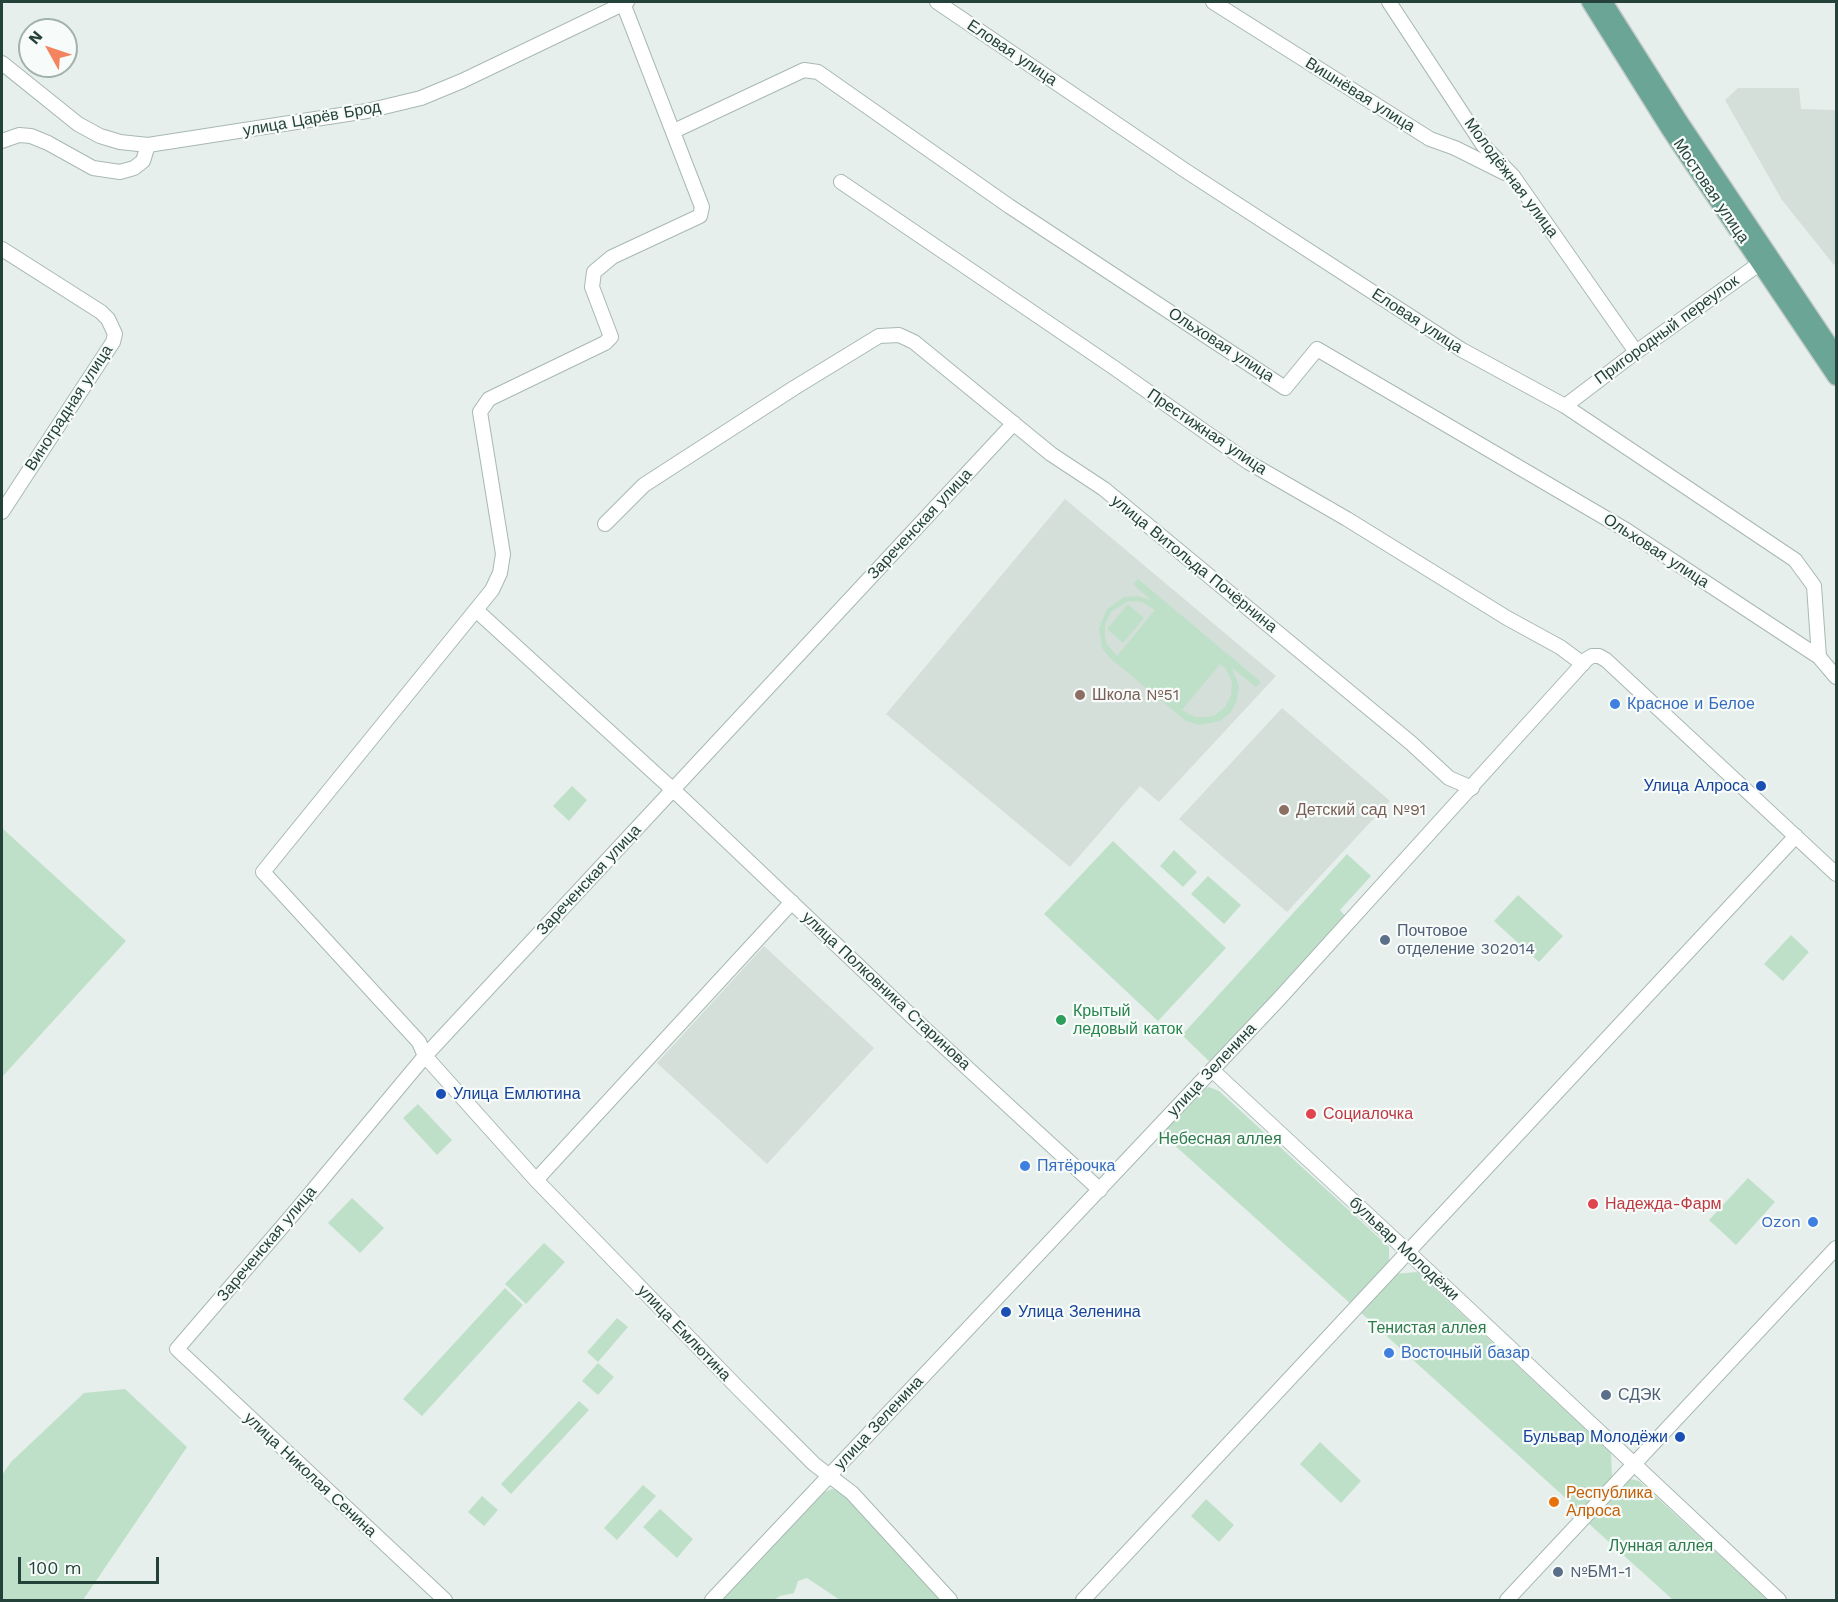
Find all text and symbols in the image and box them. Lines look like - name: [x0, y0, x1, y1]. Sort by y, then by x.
- street label: Еловая улица: [963, 16, 1061, 90]
- north arrow: [18, 18, 78, 78]
- text: N: [24, 27, 46, 48]
- street label: Вишнёвая улица: [1302, 54, 1418, 136]
- street label: улица Царёв Брод: [242, 97, 382, 141]
- street label: Молодёжная улица: [1460, 114, 1562, 242]
- street label: Мостовая улица: [1669, 135, 1753, 247]
- street label: Пригородный переулок: [1591, 271, 1743, 389]
- street label: Еловая улица: [1368, 285, 1466, 357]
- street label: Ольховая улица: [1165, 304, 1277, 386]
- street label: Виноградная улица: [21, 341, 117, 475]
- street label: Престижная улица: [1144, 385, 1270, 479]
- street label: Зареченская улица: [864, 465, 976, 583]
- street label: улица Витольда Почёрнина: [1107, 491, 1281, 637]
- street label: Ольховая улица: [1600, 510, 1712, 592]
- place label: Школа №51: [1092, 685, 1179, 705]
- marker: Школа №51: [1073, 688, 1087, 702]
- place label: Красное и Белое: [1627, 694, 1755, 714]
- marker: Красное и Белое: [1608, 697, 1622, 711]
- place label: Улица Алроса: [1643, 776, 1749, 796]
- marker: Улица Алроса: [1754, 779, 1768, 793]
- place label: Детский сад №91: [1296, 800, 1426, 820]
- marker: Детский сад №91: [1277, 803, 1291, 817]
- street label: Зареченская улица: [533, 821, 645, 939]
- street label: улица Полковника Старинова: [798, 908, 974, 1074]
- place label: Почтовое отделение 302014: [1397, 921, 1535, 959]
- marker: Почтовое отделение 302014: [1378, 933, 1392, 947]
- place label: Крытый ледовый каток: [1073, 1001, 1182, 1039]
- marker: Крытый ледовый каток: [1054, 1013, 1068, 1027]
- street label: улица Зеленина: [1164, 1019, 1260, 1121]
- place label: Улица Емлютина: [453, 1084, 581, 1104]
- marker: Улица Емлютина: [434, 1087, 448, 1101]
- place label: Социалочка: [1323, 1104, 1413, 1124]
- marker: Социалочка: [1304, 1107, 1318, 1121]
- park label: Небесная аллея: [1158, 1129, 1282, 1149]
- place label: Пятёрочка: [1037, 1156, 1115, 1176]
- marker: Пятёрочка: [1018, 1159, 1032, 1173]
- street label: Зареченская улица: [213, 1183, 321, 1305]
- street label: бульвар Молодёжи: [1345, 1193, 1463, 1305]
- place label: Надежда-Фарм: [1605, 1194, 1722, 1214]
- marker: Надежда-Фарм: [1586, 1197, 1600, 1211]
- place label: Ozon: [1761, 1212, 1801, 1232]
- marker: Ozon: [1806, 1215, 1820, 1229]
- street label: улица Емлютина: [633, 1281, 735, 1385]
- place label: Улица Зеленина: [1018, 1302, 1141, 1322]
- marker: Улица Зеленина: [999, 1305, 1013, 1319]
- park label: Тенистая аллея: [1368, 1318, 1486, 1338]
- place label: Восточный базар: [1401, 1343, 1530, 1363]
- marker: Восточный базар: [1382, 1346, 1396, 1360]
- street label: улица Зеленина: [831, 1372, 927, 1474]
- place label: СДЭК: [1618, 1385, 1661, 1405]
- marker: СДЭК: [1599, 1388, 1613, 1402]
- street label: улица Николая Сенина: [240, 1409, 380, 1541]
- place label: Бульвар Молодёжи: [1523, 1427, 1668, 1447]
- marker: Бульвар Молодёжи: [1673, 1430, 1687, 1444]
- place label: Республика Алроса: [1566, 1483, 1653, 1521]
- marker: Республика Алроса: [1547, 1495, 1561, 1509]
- park label: Лунная аллея: [1609, 1536, 1713, 1556]
- scale bar: [21, 1545, 162, 1583]
- text: 100 m: [29, 1557, 82, 1578]
- place label: №БМ1-1: [1570, 1562, 1631, 1582]
- marker: №БМ1-1: [1551, 1565, 1565, 1579]

